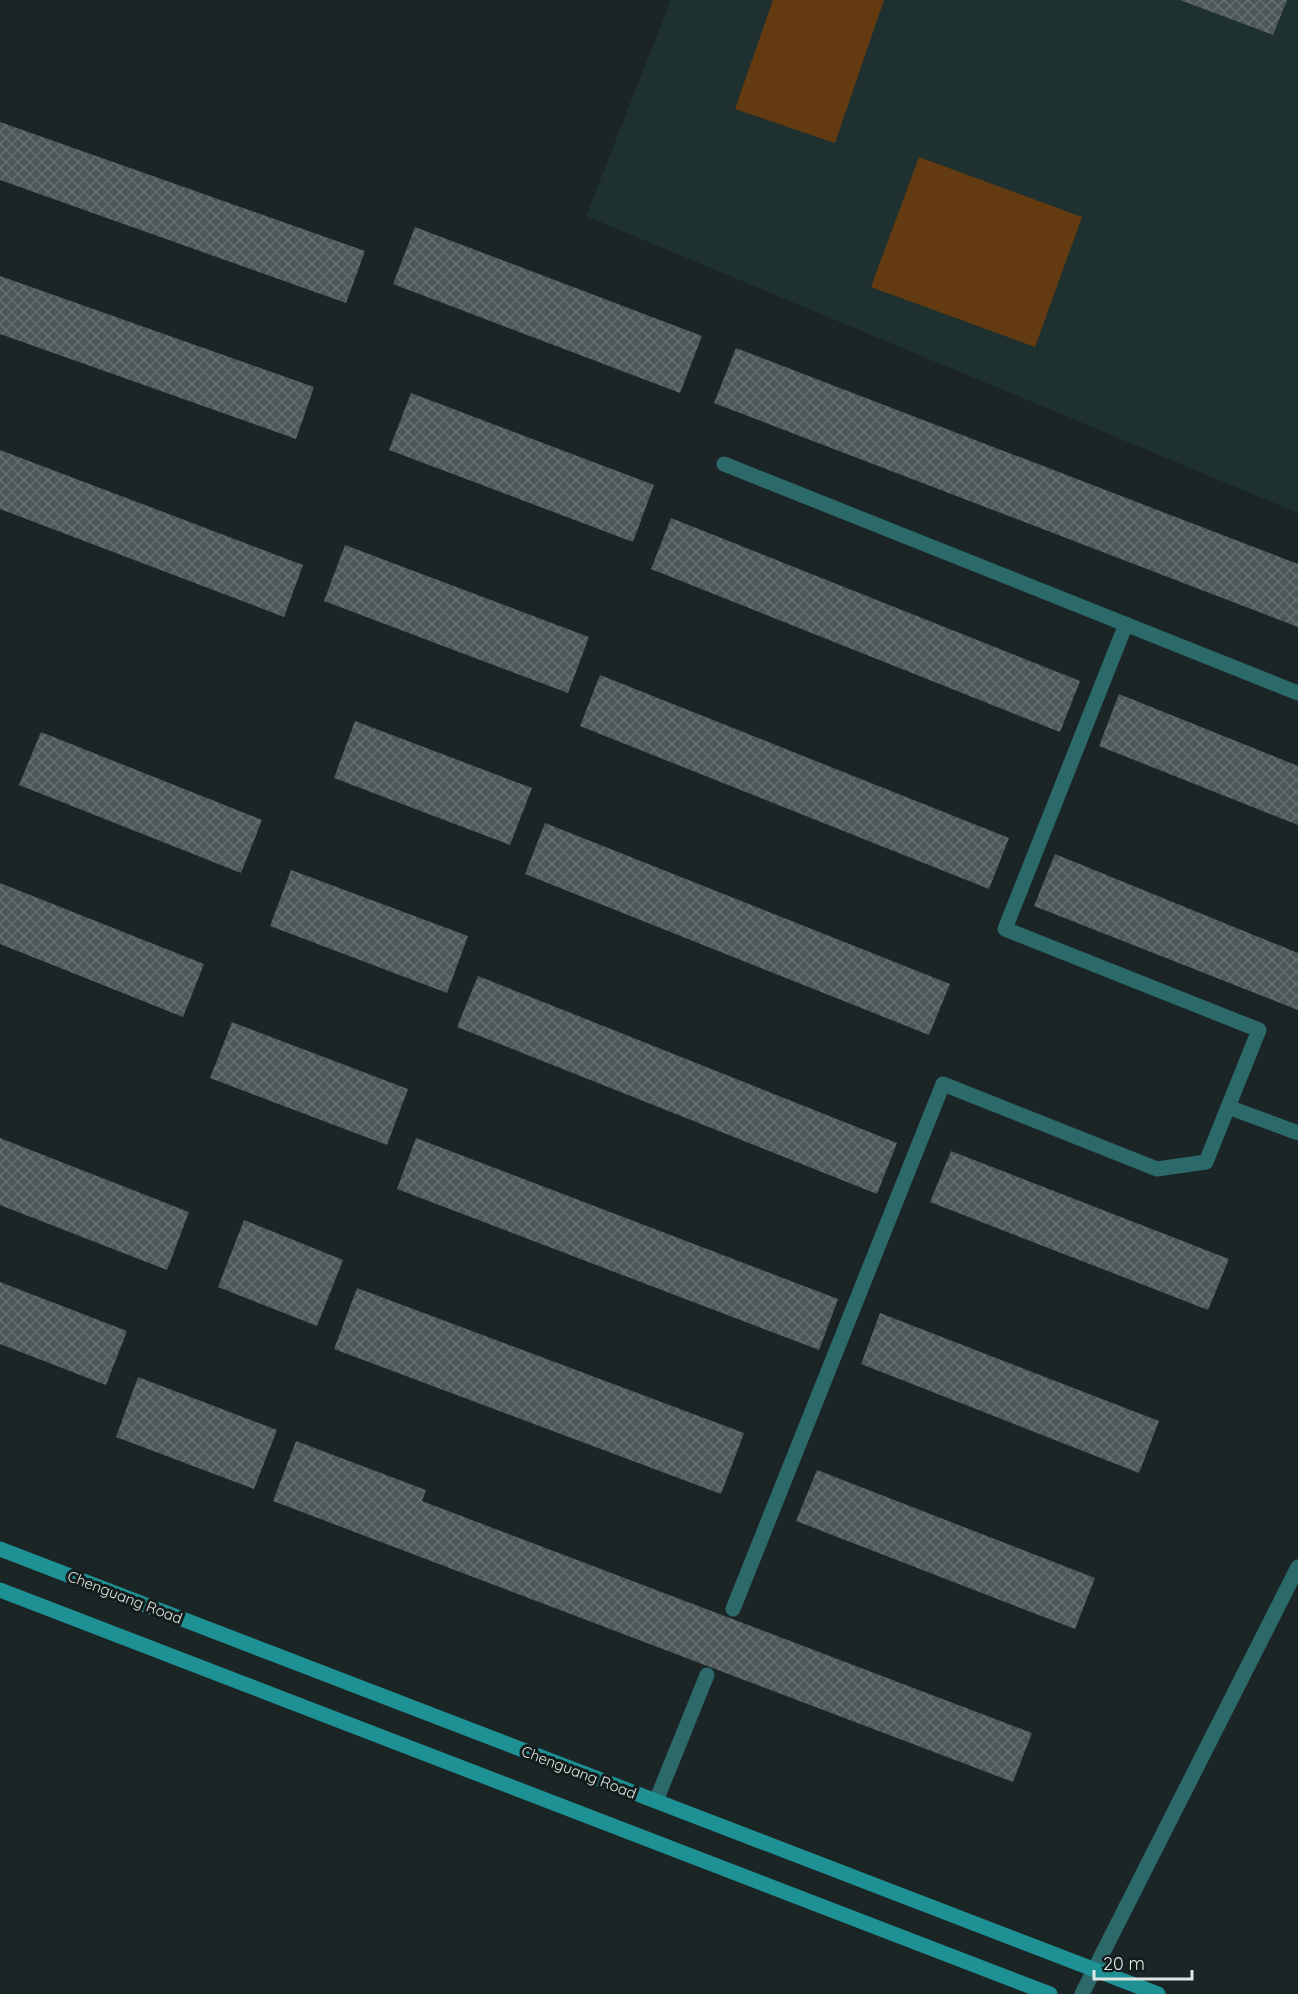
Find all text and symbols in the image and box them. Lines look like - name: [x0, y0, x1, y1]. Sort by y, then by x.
- street label: Chenguang Road: [65, 1566, 185, 1628]
- street label: Chenguang Road: [519, 1741, 639, 1803]
- scale bar: [1094, 1943, 1192, 1981]
- text: 20 m: [1103, 1952, 1145, 1975]

